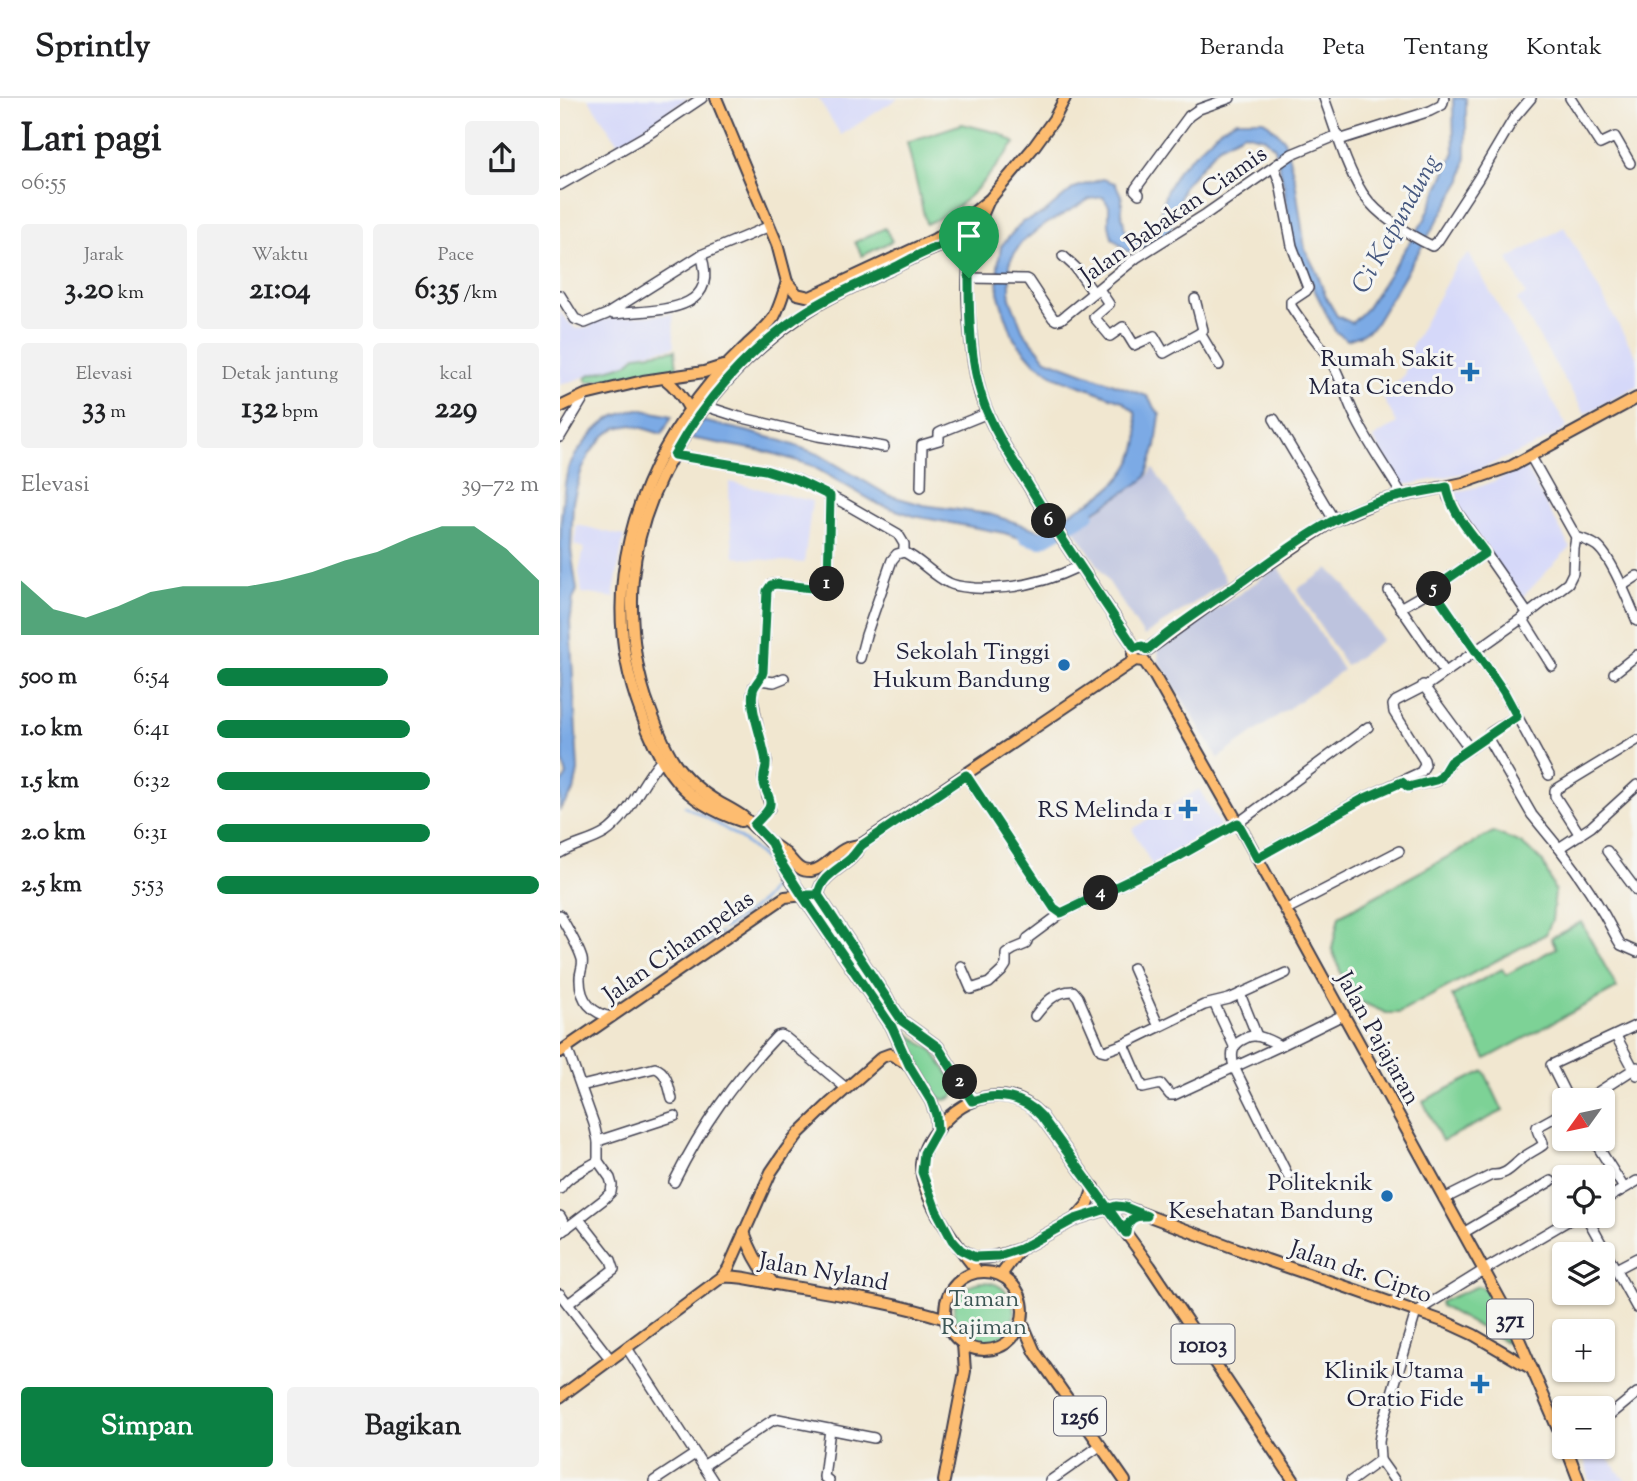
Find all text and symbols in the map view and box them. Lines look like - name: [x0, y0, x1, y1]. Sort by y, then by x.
- text: Sprintly: [35, 24, 151, 72]
- text: Beranda: [1200, 31, 1285, 65]
- text: Peta: [1323, 31, 1365, 65]
- text: Tentang: [1403, 31, 1488, 65]
- text: Kontak: [1526, 31, 1602, 65]
- text: Lari pagi: [21, 114, 161, 168]
- button: share: [465, 121, 539, 195]
- street label: Jalan Babakan Ciamis: [1072, 138, 1275, 294]
- water label: Ci Kapundung: [1344, 148, 1451, 301]
- text: 06:55: [21, 167, 66, 200]
- pin: [939, 206, 999, 278]
- icon: arrive: [950, 217, 988, 255]
- text: Jarak: [84, 242, 124, 269]
- text: Waktu: [252, 242, 308, 269]
- text: Pace: [438, 242, 474, 269]
- text: 3.20: [64, 269, 114, 312]
- text: 21:04: [249, 269, 311, 312]
- text: 6:35: [414, 269, 459, 312]
- text: km: [114, 280, 144, 307]
- text: /km: [459, 280, 498, 307]
- place label: Rumah Sakit Mata Cicendo: [1309, 343, 1454, 405]
- text: Elevasi: [76, 361, 132, 388]
- text: Detak jantung: [222, 361, 338, 388]
- text: kcal: [440, 361, 472, 388]
- marker: Rumah Sakit Mata Cicendo: [1460, 362, 1480, 382]
- text: 33: [82, 388, 106, 431]
- text: 132: [242, 388, 278, 431]
- text: 229: [435, 388, 477, 431]
- text: m: [106, 399, 126, 426]
- text: bpm: [278, 399, 318, 426]
- text: Elevasi: [21, 469, 90, 502]
- text: 39–72 m: [461, 469, 539, 502]
- pin: 6: [1032, 504, 1066, 538]
- text: 6: [1044, 507, 1053, 534]
- pin: 1: [810, 566, 844, 602]
- text: 1: [823, 570, 830, 597]
- pin: 5: [1416, 572, 1452, 606]
- text: 5: [1430, 575, 1437, 602]
- place label: Sekolah Tinggi Hukum Bandung: [873, 636, 1050, 698]
- marker: Sekolah Tinggi Hukum Bandung: [1056, 657, 1072, 673]
- text: 500 m: [21, 661, 77, 694]
- text: 6:54: [133, 661, 170, 694]
- text: 1.0 km: [21, 713, 83, 746]
- text: 6:41: [133, 713, 170, 746]
- text: 1.5 km: [21, 765, 79, 798]
- text: 6:32: [133, 765, 170, 798]
- place label: RS Melinda 1: [1038, 794, 1172, 828]
- marker: RS Melinda 1: [1178, 799, 1198, 819]
- text: 2.0 km: [21, 817, 86, 850]
- text: 6:31: [133, 817, 167, 850]
- text: 2.5 km: [21, 869, 82, 902]
- text: 5:53: [133, 869, 164, 902]
- pin: 4: [1084, 876, 1118, 910]
- text: 4: [1096, 879, 1105, 906]
- street label: Jalan Cihampelas: [595, 883, 761, 1014]
- street label: Jalan Pajajaran: [1325, 964, 1428, 1112]
- pin: 2: [942, 1065, 978, 1100]
- text: 2: [955, 1068, 964, 1095]
- north arrow: [1552, 1088, 1615, 1152]
- map controls: [1552, 1088, 1615, 1459]
- button: locate: [1552, 1165, 1615, 1228]
- place label: Politeknik Kesehatan Bandung: [1169, 1167, 1373, 1229]
- marker: Politeknik Kesehatan Bandung: [1379, 1188, 1395, 1204]
- street label: Jalan dr. Cipto: [1283, 1232, 1436, 1313]
- button: layers: [1552, 1242, 1615, 1305]
- street label: Jalan Nyland: [754, 1244, 892, 1301]
- park label: Taman Rajiman: [941, 1283, 1027, 1345]
- road number: 371: [1487, 1300, 1533, 1338]
- button: +: [1552, 1319, 1615, 1382]
- road number: 10103: [1172, 1324, 1234, 1364]
- place label: Klinik Utama Oratio Fide: [1324, 1355, 1464, 1417]
- marker: Klinik Utama Oratio Fide: [1470, 1374, 1490, 1394]
- button: Simpan: [21, 1387, 273, 1467]
- button: Bagikan: [287, 1387, 539, 1467]
- road number: 1256: [1054, 1396, 1106, 1436]
- button: −: [1552, 1396, 1615, 1459]

